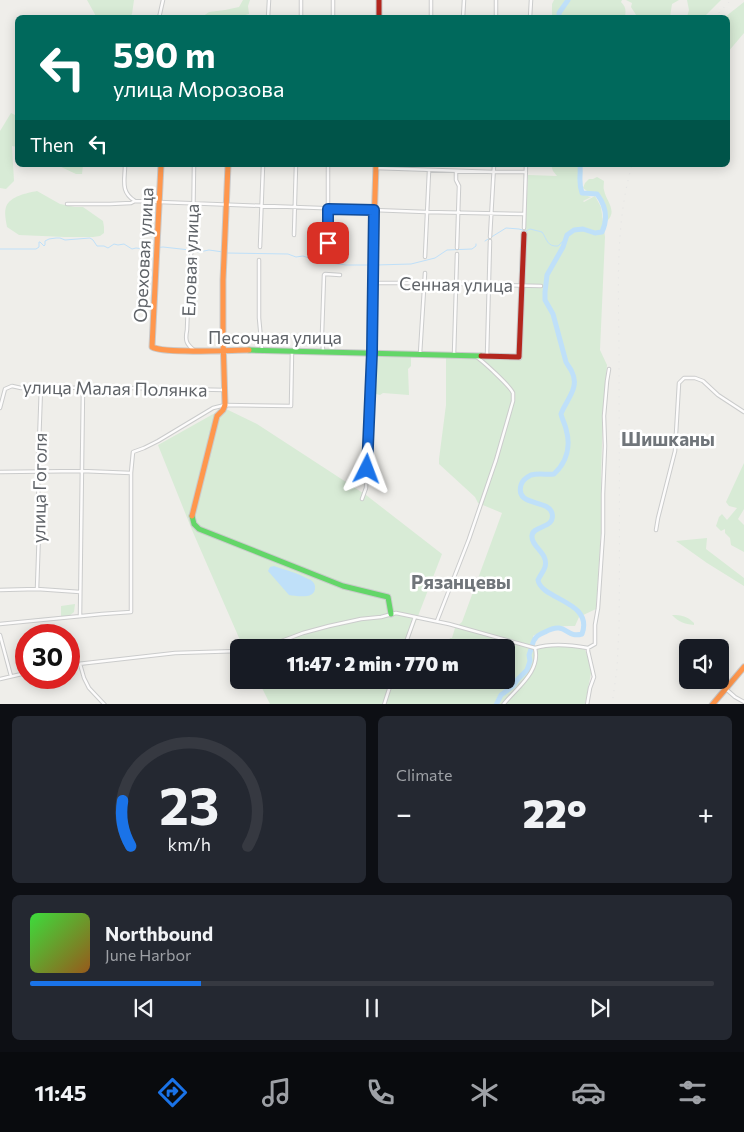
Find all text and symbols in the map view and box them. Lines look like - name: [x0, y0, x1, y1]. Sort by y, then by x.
- text: 590 m: [113, 32, 215, 75]
- icon: left: [30, 35, 95, 100]
- text: улица Морозова: [113, 75, 284, 102]
- icon: left: [84, 130, 112, 158]
- text: Then: [30, 133, 74, 156]
- street label: Ореховая улица: [128, 187, 158, 323]
- street label: Еловая улица: [177, 203, 203, 317]
- pin: [307, 222, 349, 264]
- icon: arrive: [314, 229, 342, 257]
- street label: Сенная улица: [399, 272, 513, 296]
- street label: Песочная улица: [208, 326, 342, 348]
- street label: улица Малая Полянка: [22, 375, 208, 401]
- district label: Шишканы: [621, 427, 715, 450]
- street label: улица Гоголя: [27, 433, 51, 543]
- position arrow: [340, 442, 392, 494]
- district label: Рязанцевы: [411, 570, 511, 593]
- speed limit sign: 30: [15, 624, 80, 689]
- map controls: [679, 639, 729, 689]
- button: sound: [679, 639, 729, 689]
- text: 11:47 · 2 min · 770 m: [286, 652, 459, 675]
- text: Climate: [396, 765, 452, 784]
- text: 23: [159, 772, 219, 836]
- text: 22°: [523, 789, 587, 836]
- text: −: [396, 796, 412, 830]
- text: +: [698, 796, 714, 830]
- text: km/h: [167, 833, 211, 855]
- text: Northbound: [105, 922, 213, 945]
- text: June Harbor: [105, 945, 191, 964]
- icon: previous: [130, 994, 158, 1022]
- icon: pause: [358, 994, 386, 1022]
- icon: next: [586, 994, 614, 1022]
- icon: directions: [155, 1075, 190, 1110]
- icon: music: [259, 1075, 294, 1110]
- icon: phone: [363, 1075, 398, 1110]
- icon: climate: [467, 1075, 502, 1110]
- icon: car: [571, 1075, 606, 1110]
- icon: filters: [675, 1075, 710, 1110]
- text: 11:45: [34, 1079, 86, 1106]

